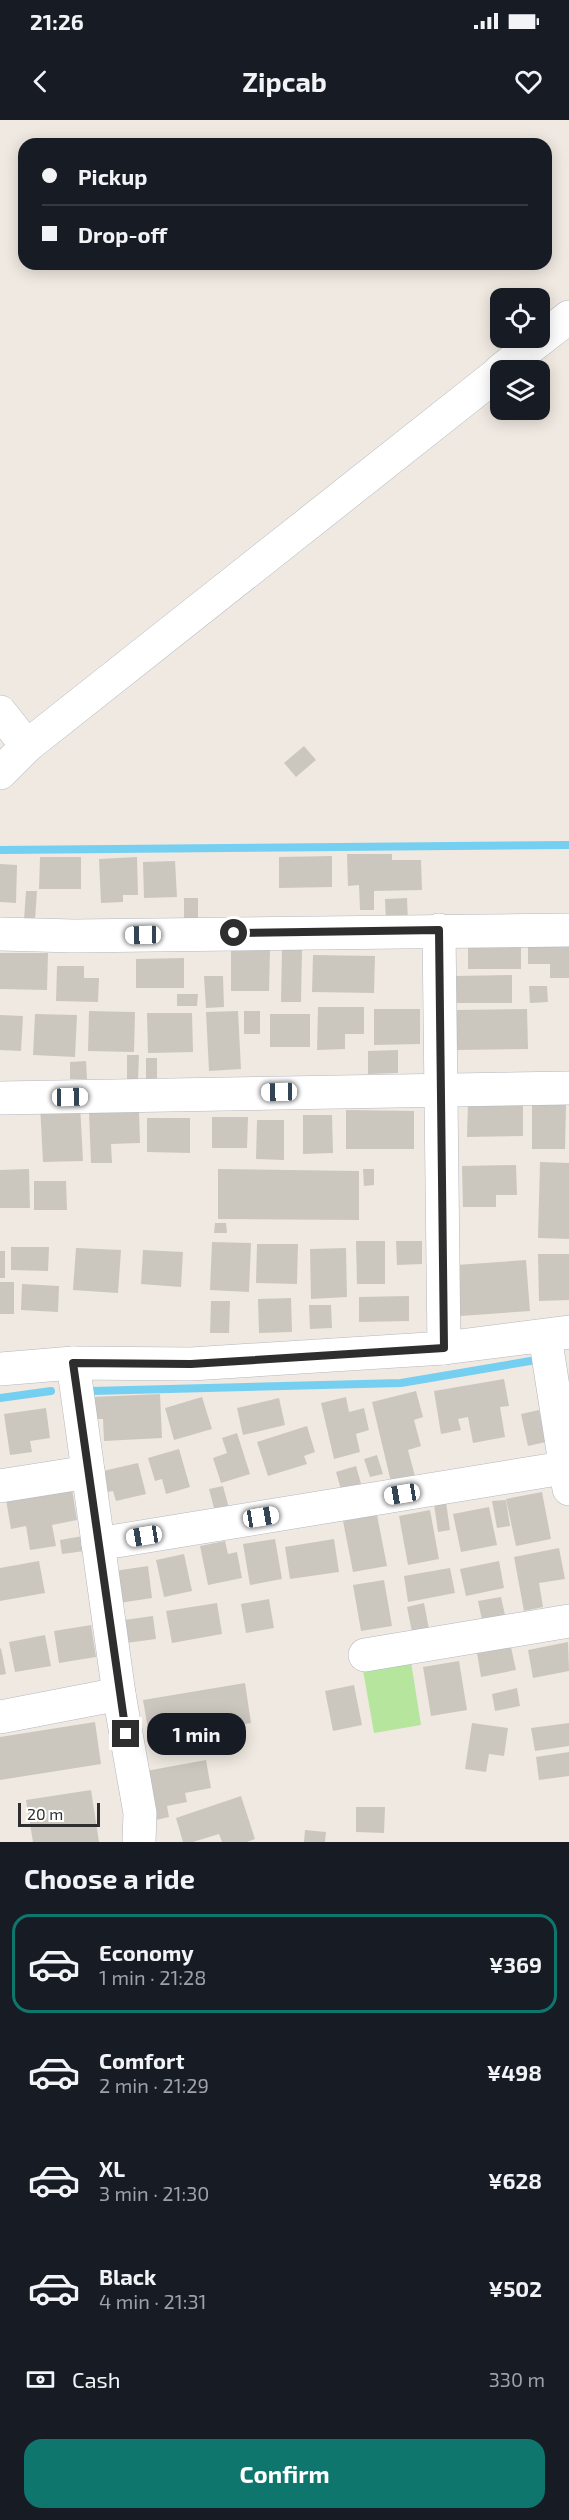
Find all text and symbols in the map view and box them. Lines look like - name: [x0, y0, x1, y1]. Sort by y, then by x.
- text: 21:26: [30, 8, 84, 34]
- icon: back: [24, 65, 57, 98]
- text: Zipcab: [242, 65, 327, 97]
- icon: heart: [512, 65, 545, 98]
- text: Pickup: [78, 163, 147, 189]
- text: Drop-off: [78, 221, 167, 247]
- map controls: [490, 288, 550, 420]
- button: locate: [490, 288, 550, 348]
- button: layers: [490, 360, 550, 420]
- route start: [220, 919, 247, 946]
- car: [125, 926, 161, 944]
- car: [261, 1083, 297, 1101]
- car: [52, 1088, 88, 1106]
- car: [383, 1482, 421, 1506]
- car: [242, 1505, 280, 1529]
- car: [125, 1524, 163, 1548]
- callout: 1 min: [147, 1713, 246, 1755]
- route end: [112, 1720, 139, 1747]
- text: 1 min: [172, 1722, 221, 1746]
- scale bar: [18, 1800, 100, 1828]
- text: 20 m: [27, 1804, 63, 1823]
- text: Choose a ride: [24, 1862, 195, 1894]
- icon: car: [27, 1937, 81, 1991]
- text: Economy: [99, 1939, 194, 1965]
- text: ¥369: [489, 1951, 542, 1977]
- text: 1 min · 21:28: [99, 1965, 206, 1989]
- icon: car: [27, 2045, 81, 2099]
- text: Comfort: [99, 2047, 184, 2073]
- text: ¥498: [487, 2059, 542, 2085]
- text: 2 min · 21:29: [99, 2073, 209, 2097]
- icon: car: [27, 2153, 81, 2207]
- text: XL: [99, 2155, 125, 2181]
- text: ¥628: [488, 2167, 542, 2193]
- text: 3 min · 21:30: [99, 2181, 209, 2205]
- icon: car: [27, 2261, 81, 2315]
- text: Black: [99, 2263, 156, 2289]
- text: ¥502: [489, 2275, 542, 2301]
- text: 4 min · 21:31: [99, 2289, 207, 2313]
- icon: cash: [24, 2363, 57, 2396]
- text: Cash: [72, 2366, 121, 2392]
- text: 330 m: [489, 2367, 545, 2391]
- button: Confirm: [24, 2439, 545, 2508]

